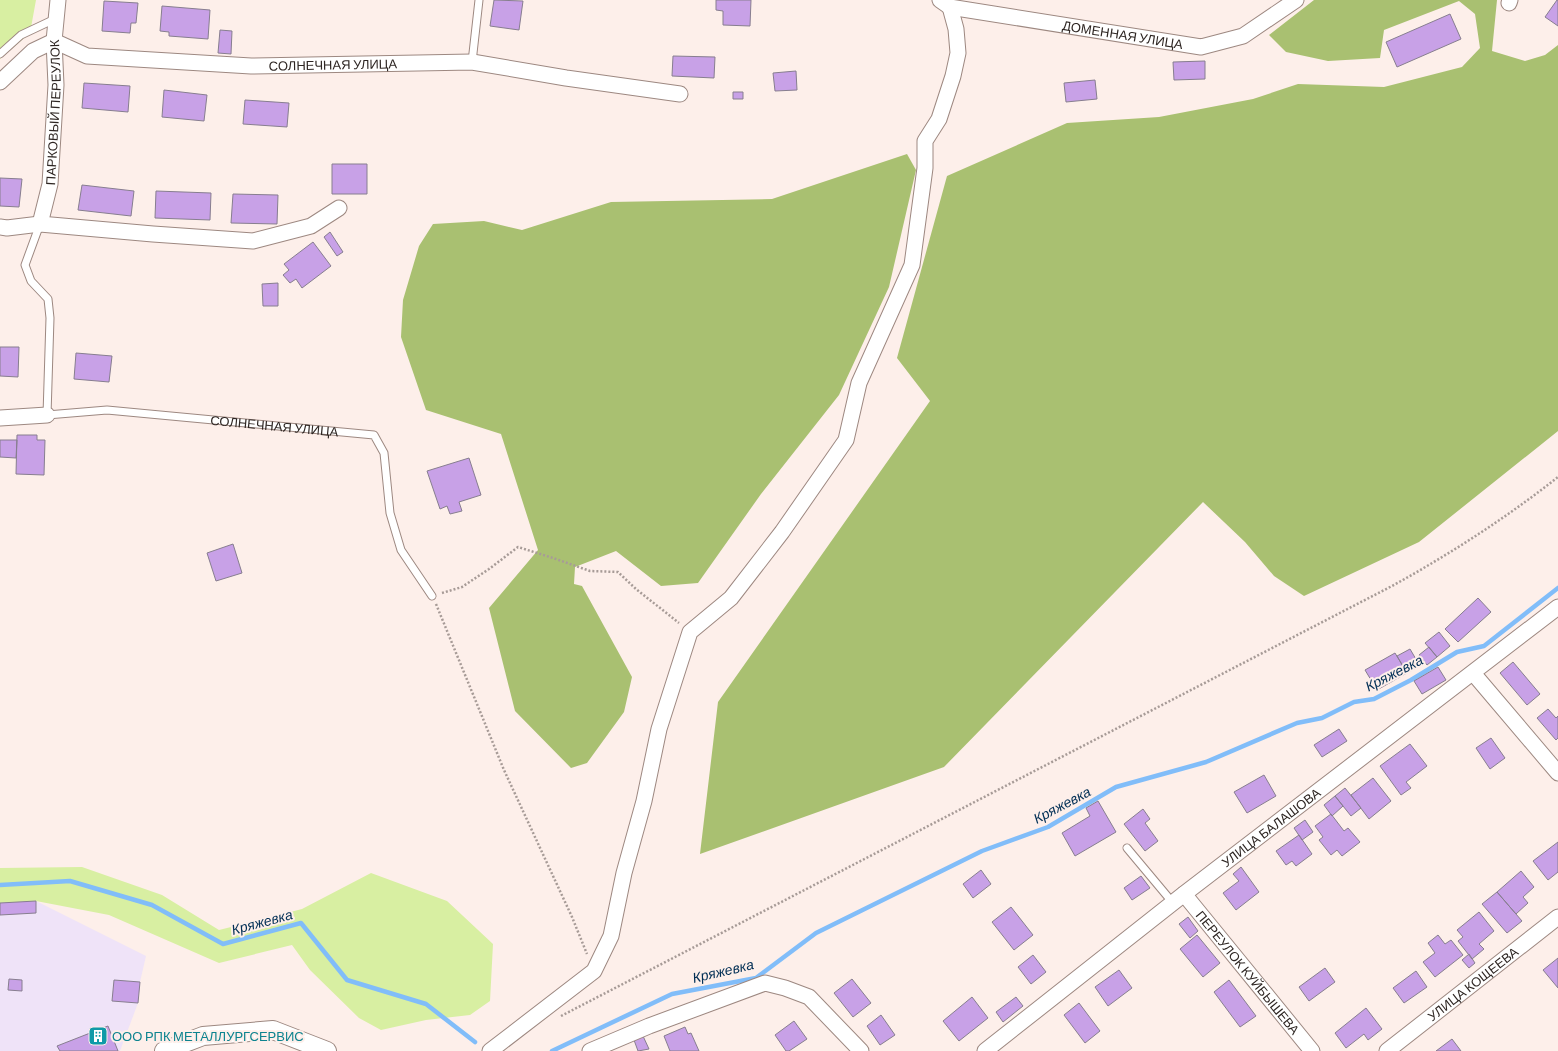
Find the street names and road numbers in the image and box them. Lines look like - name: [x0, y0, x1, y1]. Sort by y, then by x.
- street label: ДОМЕННАЯ УЛИЦА: [1061, 17, 1184, 52]
- street label: ПАРКОВЫЙ ПЕРЕУЛОК: [42, 39, 64, 186]
- street label: СОЛНЕЧНАЯ УЛИЦА: [269, 55, 398, 74]
- street label: СОЛНЕЧНАЯ УЛИЦА: [210, 412, 339, 440]
- street label: УЛИЦА БАЛАШОВА: [1218, 784, 1324, 870]
- street label: ПЕРЕУЛОК КУЙБЫШЕВА: [1193, 907, 1303, 1038]
- street label: УЛИЦА КОЩЕЕВА: [1424, 943, 1522, 1024]

